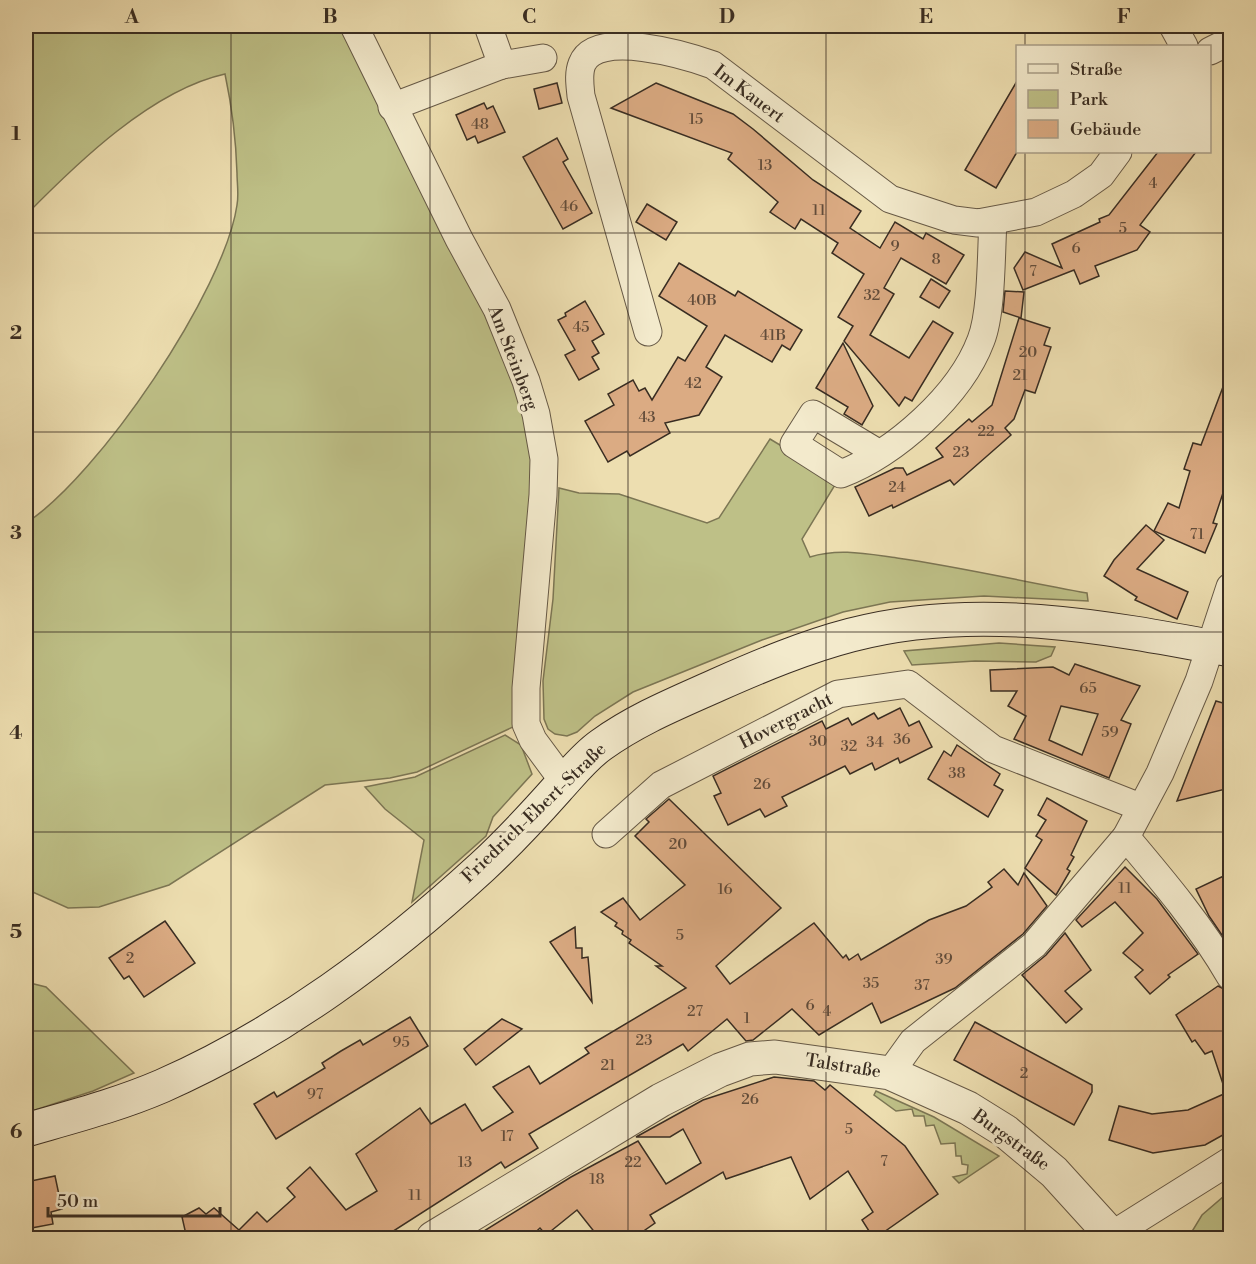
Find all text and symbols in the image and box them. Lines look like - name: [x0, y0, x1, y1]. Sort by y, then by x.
- text: A: [124, 5, 140, 30]
- text: B: [322, 5, 338, 30]
- text: C: [522, 5, 536, 30]
- text: D: [719, 5, 735, 30]
- text: E: [919, 5, 933, 30]
- text: F: [1117, 5, 1131, 30]
- legend: [1016, 45, 1211, 153]
- text: Straße: [1070, 58, 1123, 81]
- street label: Im Kauert: [709, 60, 790, 129]
- text: Park: [1070, 88, 1109, 111]
- house number: 15: [689, 110, 703, 129]
- house number: 48: [471, 115, 489, 134]
- text: Gebäude: [1070, 118, 1141, 141]
- text: 1: [11, 122, 21, 147]
- house number: 13: [758, 156, 772, 175]
- house number: 4: [1149, 174, 1158, 193]
- house number: 46: [560, 197, 578, 216]
- house number: 11: [812, 201, 826, 220]
- house number: 5: [1119, 219, 1127, 238]
- house number: 9: [890, 237, 900, 256]
- house number: 6: [1071, 239, 1081, 258]
- house number: 8: [931, 250, 941, 269]
- house number: 7: [1029, 262, 1037, 281]
- house number: 32: [864, 286, 880, 305]
- house number: 40B: [687, 291, 717, 310]
- street label: Am Steinberg: [482, 301, 544, 414]
- house number: 45: [572, 318, 590, 337]
- text: 2: [10, 321, 22, 346]
- house number: 41B: [760, 326, 786, 345]
- house number: 20: [1019, 343, 1037, 362]
- house number: 21: [1012, 366, 1028, 385]
- house number: 42: [684, 374, 702, 393]
- house number: 43: [638, 408, 656, 427]
- house number: 22: [977, 422, 995, 441]
- house number: 23: [953, 443, 969, 462]
- house number: 24: [888, 478, 906, 497]
- text: 3: [10, 521, 22, 546]
- house number: 71: [1190, 525, 1205, 544]
- house number: 65: [1079, 679, 1097, 698]
- street label: Hovergracht: [735, 687, 837, 754]
- text: 4: [9, 721, 23, 746]
- house number: 59: [1101, 723, 1119, 742]
- house number: 36: [893, 730, 911, 749]
- house number: 30: [809, 732, 827, 751]
- house number: 34: [866, 733, 884, 752]
- house number: 32: [841, 737, 857, 756]
- street label: Friedrich-Ebert-Straße: [457, 738, 611, 888]
- house number: 38: [948, 764, 966, 783]
- house number: 26: [753, 775, 771, 794]
- house number: 20: [669, 835, 687, 854]
- house number: 11: [1118, 879, 1132, 898]
- house number: 16: [717, 880, 733, 899]
- text: 5: [10, 920, 22, 945]
- house number: 5: [676, 926, 684, 945]
- house number: 2: [126, 949, 134, 968]
- house number: 39: [935, 950, 953, 969]
- house number: 35: [863, 974, 879, 993]
- house number: 37: [914, 976, 930, 995]
- house number: 6: [805, 996, 815, 1015]
- house number: 27: [687, 1002, 703, 1021]
- house number: 4: [823, 1002, 832, 1021]
- house number: 1: [744, 1009, 751, 1028]
- house number: 23: [636, 1031, 652, 1050]
- house number: 95: [392, 1033, 410, 1052]
- street label: Talstraße: [803, 1049, 883, 1083]
- house number: 21: [600, 1056, 616, 1075]
- house number: 2: [1020, 1064, 1028, 1083]
- house number: 97: [307, 1085, 324, 1104]
- house number: 26: [741, 1090, 759, 1109]
- street label: Burgstraße: [967, 1104, 1054, 1176]
- text: 6: [10, 1120, 23, 1145]
- house number: 5: [845, 1120, 853, 1139]
- house number: 17: [500, 1127, 514, 1146]
- house number: 7: [880, 1152, 888, 1171]
- house number: 13: [458, 1153, 472, 1172]
- house number: 22: [624, 1153, 642, 1172]
- house number: 18: [589, 1170, 605, 1189]
- scale bar: [48, 1180, 220, 1218]
- house number: 11: [408, 1186, 422, 1205]
- text: 50 m: [57, 1190, 99, 1213]

